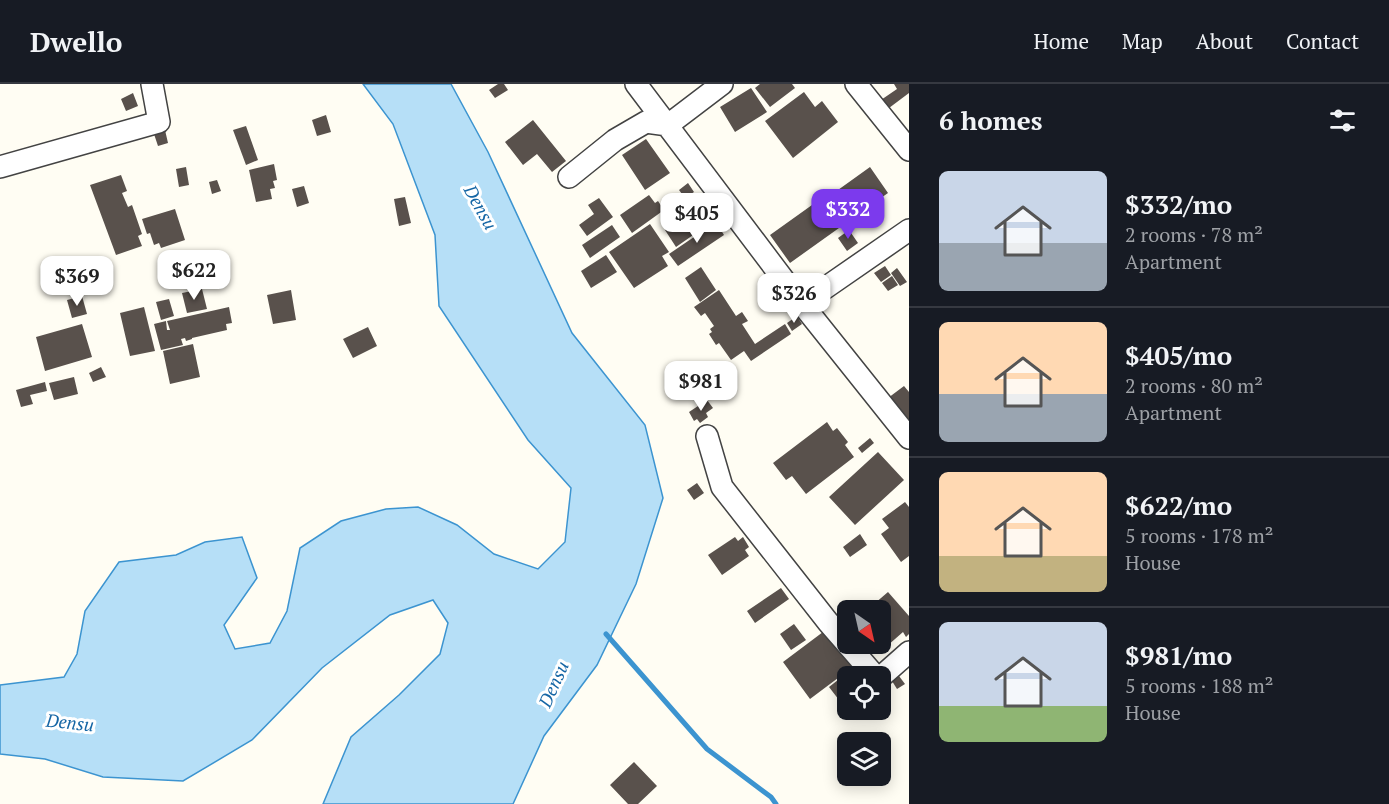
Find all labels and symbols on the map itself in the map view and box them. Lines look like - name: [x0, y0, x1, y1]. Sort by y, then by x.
- water label: Densu: [458, 179, 503, 234]
- pin: $332: [812, 189, 884, 240]
- pin: $405: [661, 193, 733, 244]
- pin: $622: [158, 250, 230, 301]
- pin: $369: [41, 256, 113, 307]
- pin: $326: [758, 273, 830, 324]
- pin: $981: [665, 361, 737, 412]
- north arrow: [837, 600, 891, 654]
- water label: Densu: [532, 657, 574, 712]
- water label: Densu: [44, 707, 95, 736]

